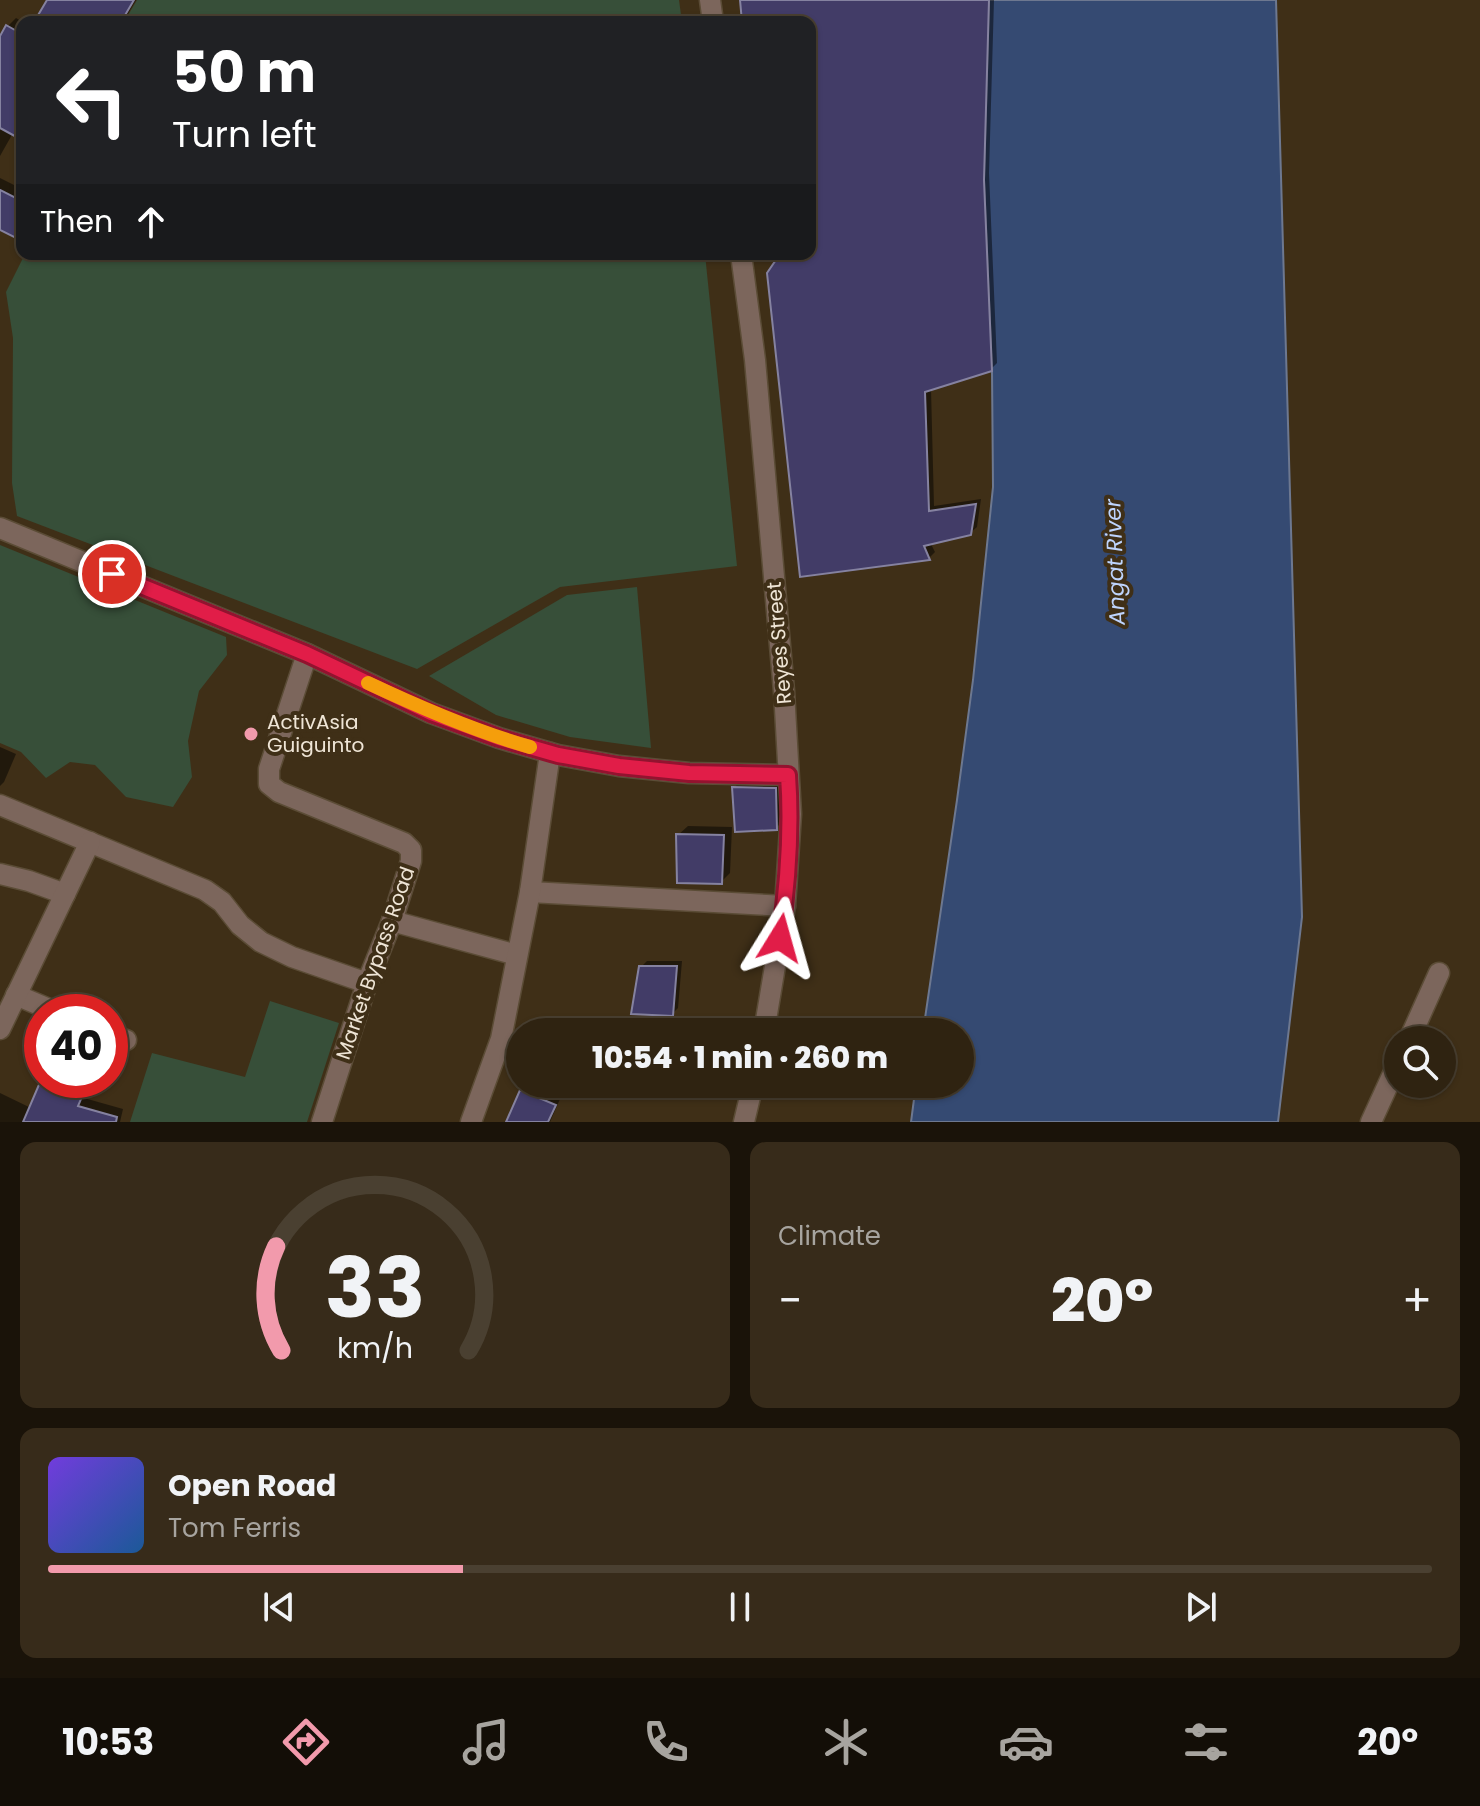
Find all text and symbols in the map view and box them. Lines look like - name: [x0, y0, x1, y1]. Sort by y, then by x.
- text: 50 m: [172, 33, 316, 112]
- icon: left: [40, 48, 144, 152]
- text: Turn left: [172, 109, 317, 160]
- text: Then: [40, 200, 113, 243]
- icon: ahead: [129, 200, 173, 244]
- water label: Angat River: [1097, 498, 1133, 627]
- pin: [78, 540, 146, 608]
- icon: arrive: [90, 552, 134, 596]
- street label: Reyes Street: [760, 581, 798, 705]
- place label: ActivAsia Guiguinto: [267, 708, 364, 759]
- marker: ActivAsia Guiguinto: [242, 725, 260, 743]
- street label: Market Bypass Road: [329, 863, 421, 1063]
- position arrow: [738, 896, 822, 980]
- speed limit sign: 40: [24, 994, 128, 1098]
- map controls: [1384, 1026, 1456, 1098]
- button: search: [1384, 1026, 1456, 1098]
- text: 10:54 · 1 min · 260 m: [592, 1036, 888, 1079]
- text: Climate: [778, 1218, 881, 1254]
- text: 33: [325, 1230, 425, 1346]
- text: 20°: [1051, 1259, 1153, 1343]
- text: −: [778, 1270, 802, 1331]
- text: +: [1402, 1270, 1432, 1331]
- text: km/h: [337, 1328, 413, 1368]
- text: Open Road: [168, 1464, 336, 1507]
- text: Tom Ferris: [168, 1510, 301, 1546]
- icon: previous: [257, 1585, 301, 1629]
- icon: pause: [718, 1585, 762, 1629]
- icon: next: [1179, 1585, 1223, 1629]
- icon: directions: [278, 1714, 334, 1770]
- icon: music: [458, 1714, 514, 1770]
- icon: phone: [638, 1714, 694, 1770]
- icon: climate: [818, 1714, 874, 1770]
- icon: car: [998, 1714, 1054, 1770]
- icon: filters: [1178, 1714, 1234, 1770]
- text: 10:53: [62, 1717, 154, 1768]
- text: 20°: [1357, 1717, 1418, 1768]

